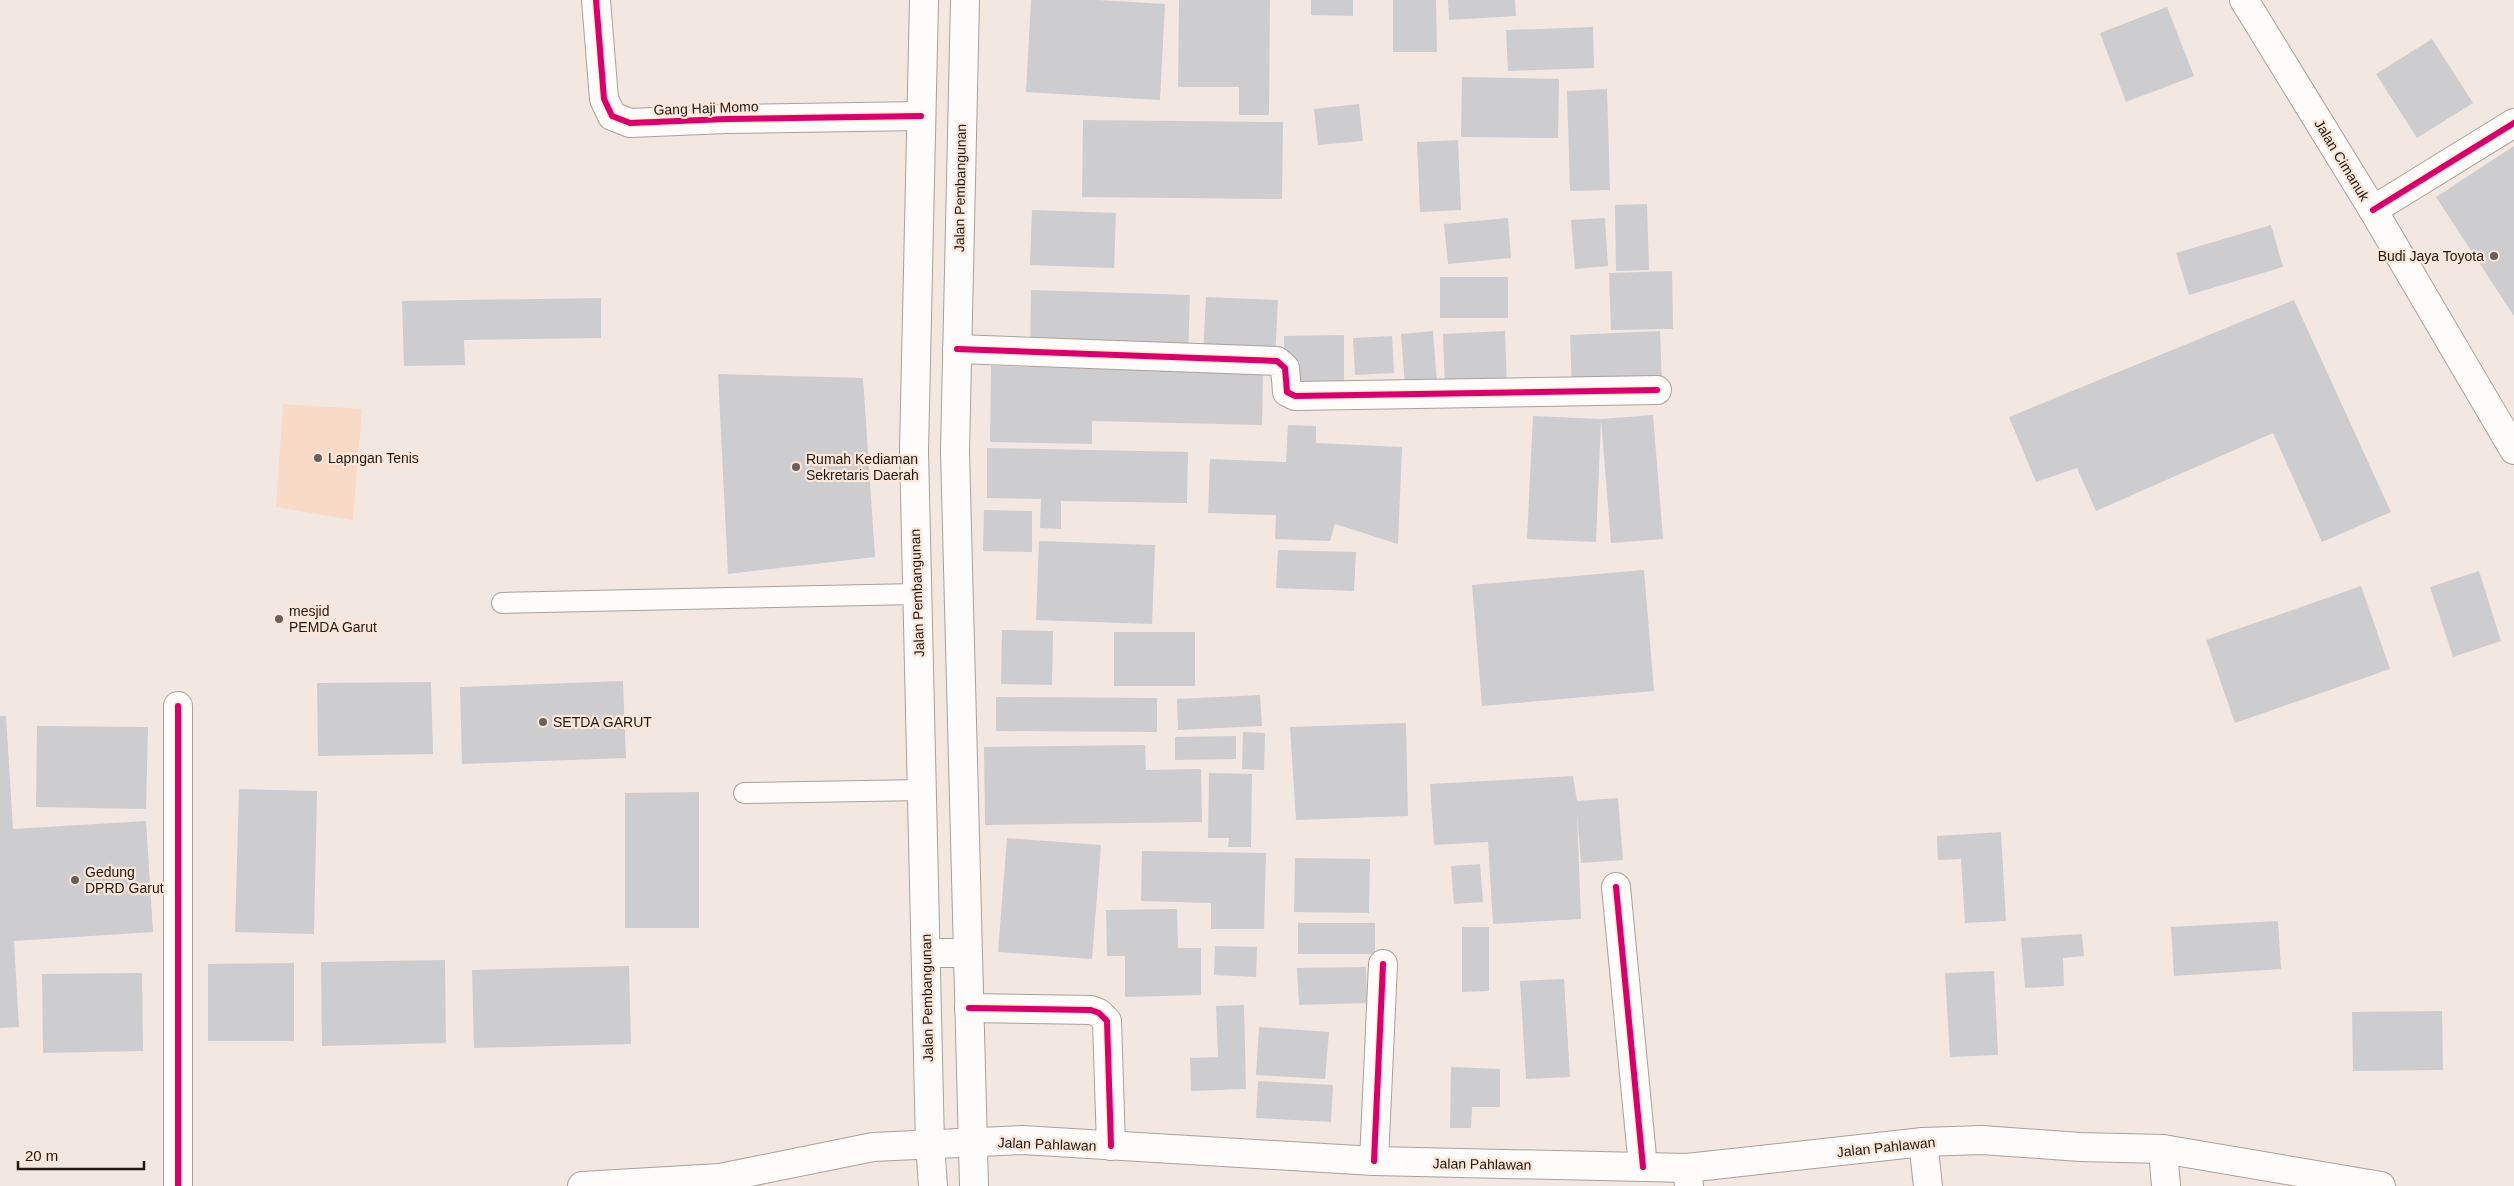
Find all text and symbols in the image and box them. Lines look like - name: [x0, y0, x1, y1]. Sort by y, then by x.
- street label: Gang Haji Momo: [653, 98, 759, 118]
- street label: Jalan Cimanuk: [2311, 116, 2373, 205]
- street label: Jalan Pembangunan: [951, 124, 969, 252]
- place label: Budi Jaya Toyota: [2378, 248, 2484, 264]
- marker: Budi Jaya Toyota: [2488, 250, 2500, 262]
- place label: Lapngan Tenis: [328, 450, 419, 466]
- place label: Rumah Kediaman Sekretaris Daerah: [806, 451, 919, 483]
- marker: Lapngan Tenis: [312, 452, 324, 464]
- marker: Rumah Kediaman Sekretaris Daerah: [790, 461, 802, 473]
- street label: Jalan Pembangunan: [907, 529, 927, 657]
- place label: mesjid PEMDA Garut: [289, 603, 377, 635]
- marker: mesjid PEMDA Garut: [273, 613, 285, 625]
- place label: SETDA GARUT: [553, 714, 652, 730]
- marker: SETDA GARUT: [537, 716, 549, 728]
- place label: Gedung DPRD Garut: [85, 864, 164, 896]
- marker: Gedung DPRD Garut: [69, 874, 81, 886]
- street label: Jalan Pembangunan: [918, 934, 936, 1062]
- street label: Jalan Pahlawan: [997, 1134, 1097, 1154]
- street label: Jalan Pahlawan: [1836, 1134, 1936, 1160]
- scale bar: [18, 1138, 144, 1170]
- text: 20 m: [25, 1147, 58, 1164]
- street label: Jalan Pahlawan: [1432, 1155, 1532, 1173]

